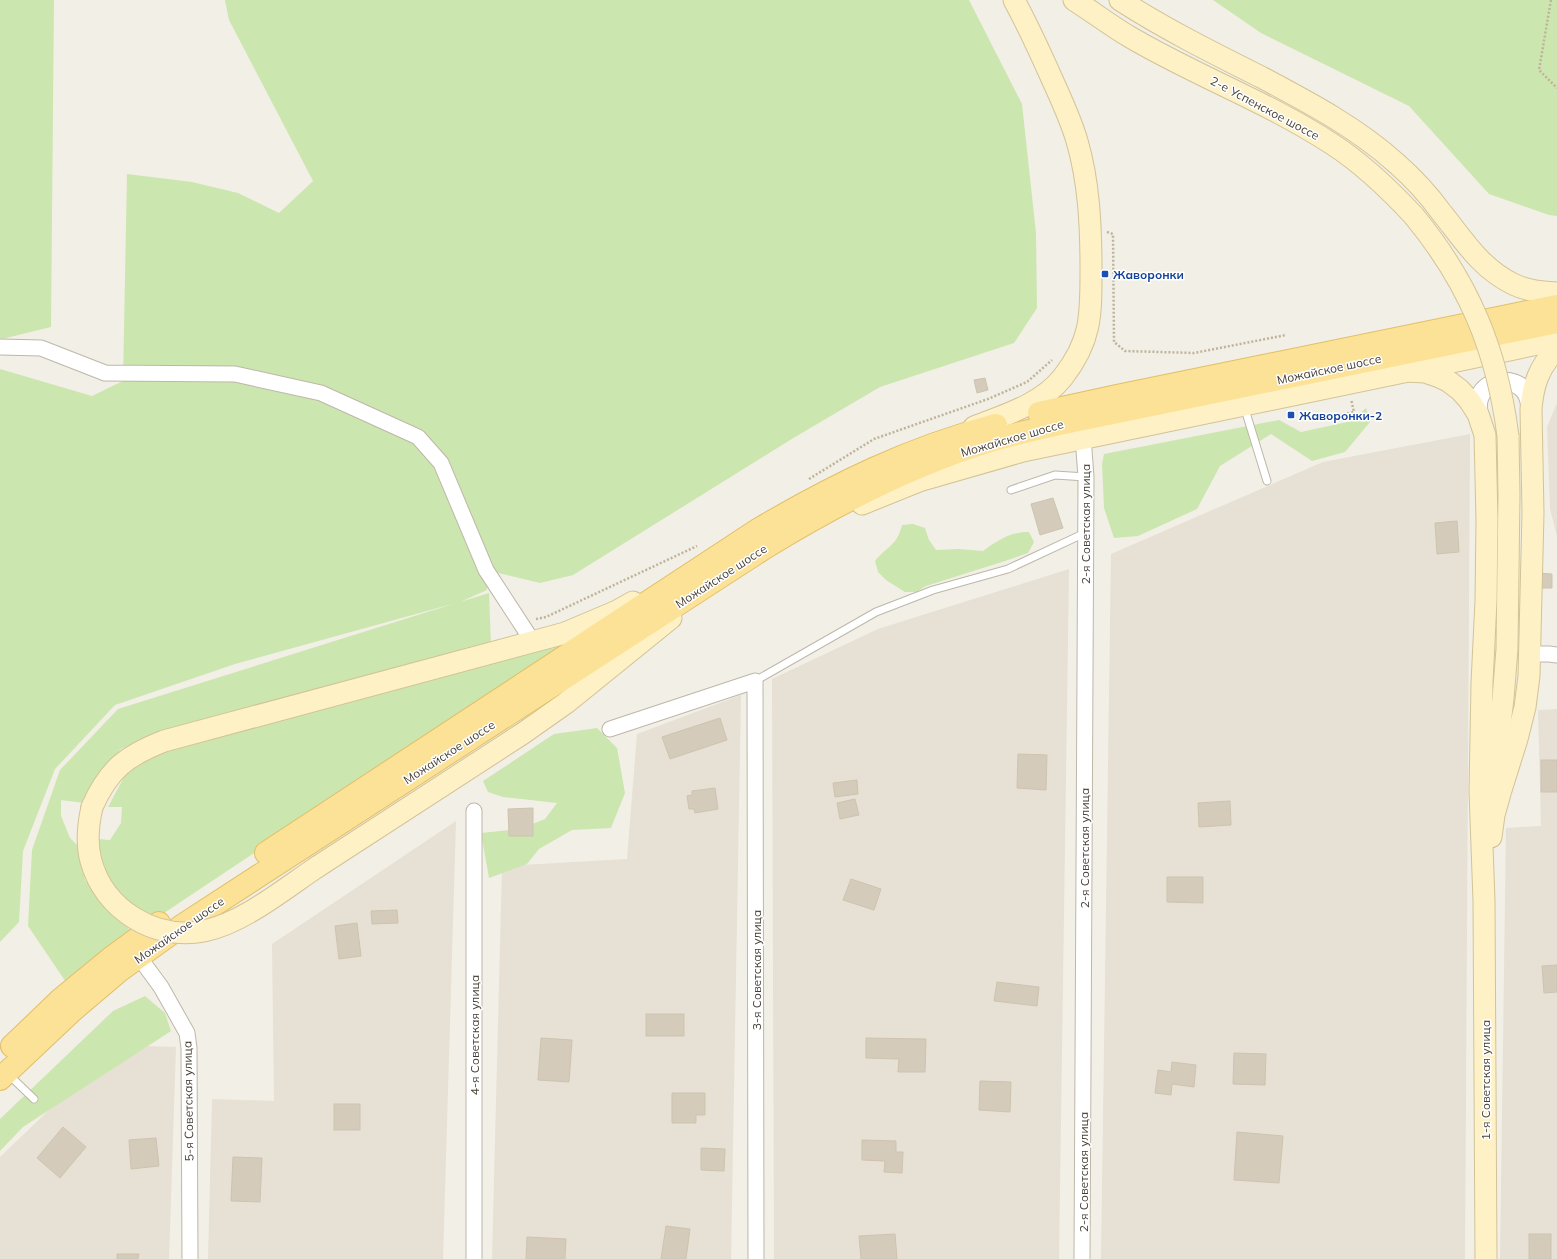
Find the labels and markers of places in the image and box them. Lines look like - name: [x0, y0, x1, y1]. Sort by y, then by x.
- place label: Жаворонки: [1113, 267, 1184, 282]
- marker: Жаворонки: [1100, 269, 1110, 279]
- place label: Жаворонки-2: [1299, 408, 1382, 423]
- marker: Жаворонки-2: [1286, 410, 1296, 420]

